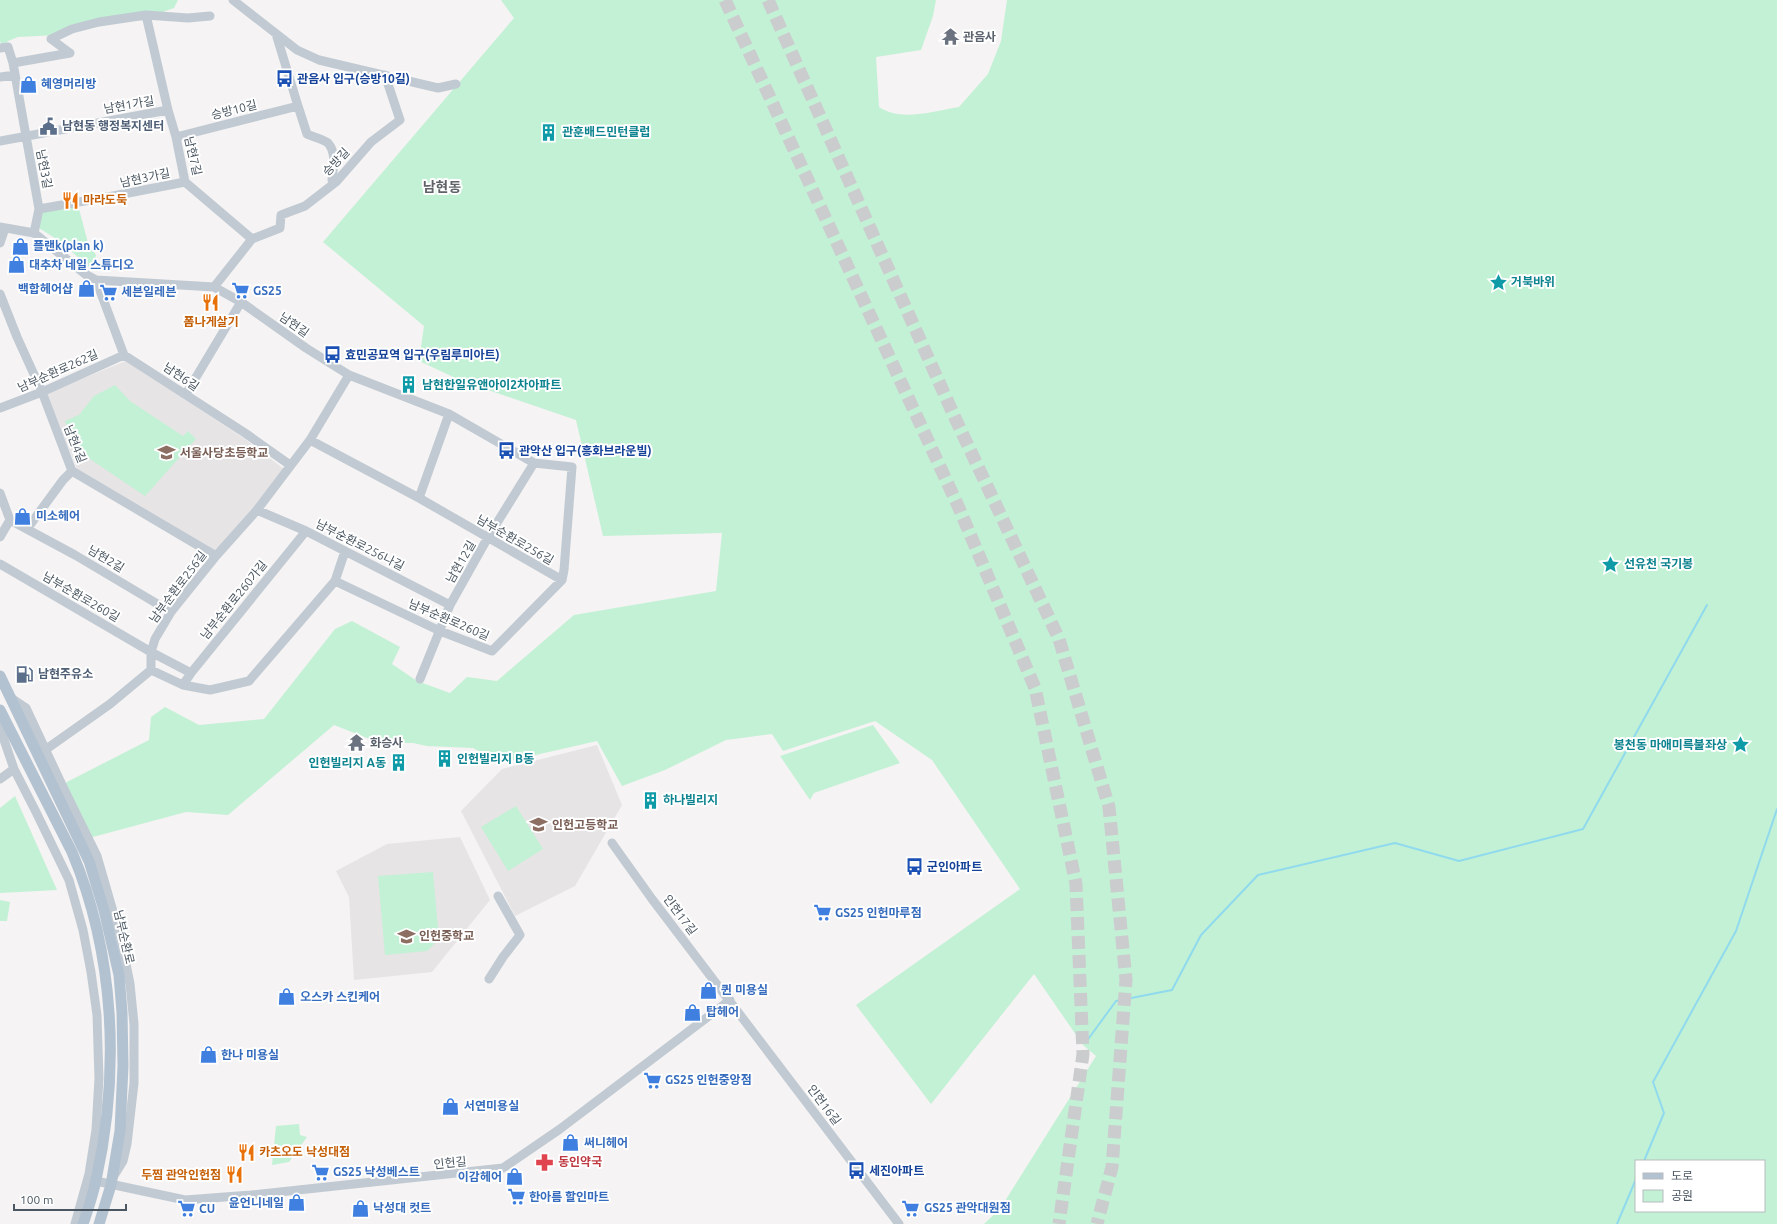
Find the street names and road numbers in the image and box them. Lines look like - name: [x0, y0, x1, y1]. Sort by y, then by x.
- street label: 남현1가길: [103, 94, 155, 115]
- street label: 승방10길: [210, 98, 258, 121]
- street label: 남현7길: [183, 135, 204, 177]
- street label: 승방길: [320, 145, 352, 178]
- street label: 남현3길: [34, 148, 55, 190]
- street label: 남현3가길: [119, 166, 171, 189]
- street label: 남현길: [277, 310, 312, 339]
- street label: 남부순환로262길: [16, 347, 100, 394]
- street label: 남현6길: [161, 360, 201, 393]
- street label: 남현4길: [62, 423, 89, 465]
- street label: 남부순환로256길: [475, 512, 556, 567]
- street label: 남부순환로256나길: [314, 517, 407, 572]
- street label: 남현12길: [443, 538, 478, 585]
- street label: 남현2길: [86, 543, 127, 574]
- street label: 남부순환로256길: [146, 548, 209, 625]
- street label: 남부순환로260가길: [198, 558, 269, 642]
- street label: 남부순환로260길: [41, 569, 122, 624]
- street label: 남부순환로260길: [407, 597, 492, 642]
- street label: 인헌17길: [661, 892, 700, 937]
- street label: 남부순환로: [112, 909, 137, 965]
- street label: 인헌16길: [805, 1082, 844, 1127]
- street label: 인헌길: [433, 1154, 467, 1171]

